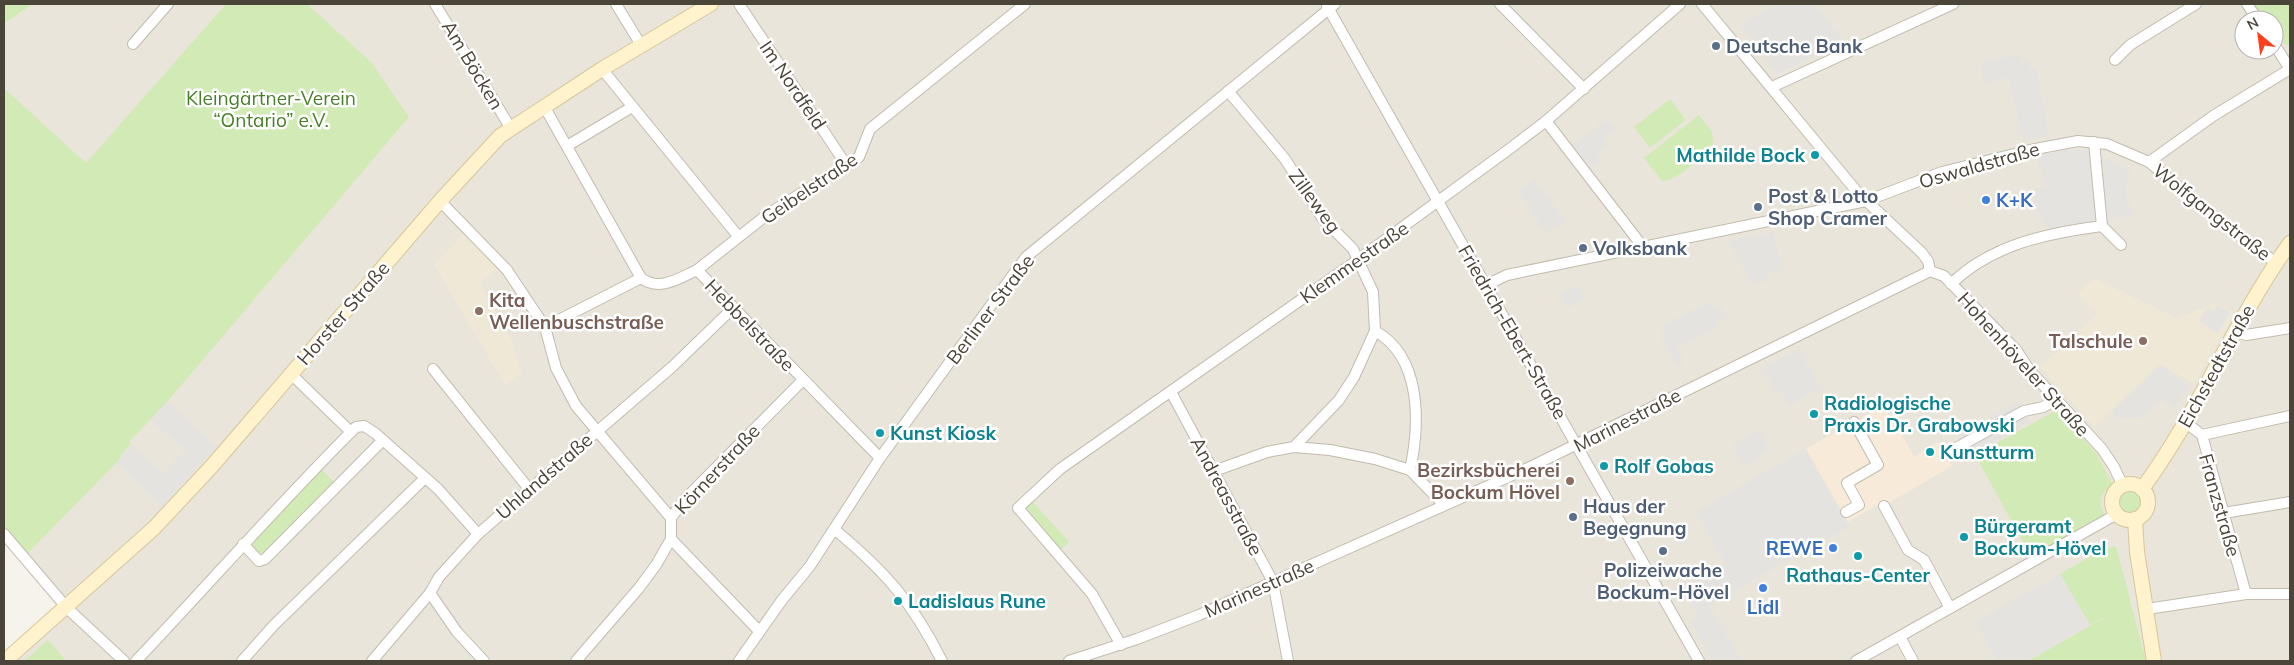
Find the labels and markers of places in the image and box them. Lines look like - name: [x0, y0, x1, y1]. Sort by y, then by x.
- place label: Deutsche Bank: [1726, 34, 1863, 58]
- marker: Deutsche Bank: [1710, 40, 1722, 52]
- place label: Mathilde Bock: [1676, 143, 1805, 167]
- marker: Mathilde Bock: [1809, 149, 1821, 161]
- place label: Post & Lotto Shop Cramer: [1768, 184, 1888, 230]
- place label: K+K: [1996, 188, 2034, 212]
- marker: K+K: [1980, 194, 1992, 206]
- marker: Post & Lotto Shop Cramer: [1752, 201, 1764, 213]
- place label: Volksbank: [1592, 236, 1688, 260]
- marker: Volksbank: [1577, 242, 1589, 254]
- place label: Kita Wellenbuschstraße: [489, 288, 664, 334]
- marker: Kita Wellenbuschstraße: [473, 305, 485, 317]
- place label: Talschule: [2049, 329, 2133, 353]
- marker: Talschule: [2137, 335, 2149, 347]
- place label: Radiologische Praxis Dr. Grabowski: [1824, 391, 2015, 437]
- marker: Radiologische Praxis Dr. Grabowski: [1808, 408, 1820, 420]
- place label: Kunst Kiosk: [890, 421, 996, 445]
- marker: Kunst Kiosk: [874, 427, 886, 439]
- place label: Kunstturm: [1940, 440, 2034, 464]
- marker: Kunstturm: [1924, 446, 1936, 458]
- place label: Rolf Gobas: [1614, 454, 1714, 478]
- place label: Bezirksbücherei Bockum Hövel: [1417, 458, 1560, 504]
- marker: Rolf Gobas: [1598, 460, 1610, 472]
- marker: Bezirksbücherei Bockum Hövel: [1564, 475, 1576, 487]
- place label: Haus der Begegnung: [1583, 494, 1687, 540]
- marker: Haus der Begegnung: [1567, 511, 1579, 523]
- place label: Bürgeramt Bockum-Hövel: [1974, 514, 2106, 560]
- marker: Bürgeramt Bockum-Hövel: [1958, 531, 1970, 543]
- place label: REWE: [1766, 536, 1823, 560]
- marker: REWE: [1827, 542, 1839, 554]
- marker: Polizeiwache Bockum-Hövel: [1657, 545, 1669, 557]
- marker: Rathaus-Center: [1852, 550, 1864, 562]
- place label: Polizeiwache Bockum-Hövel: [1597, 558, 1729, 604]
- place label: Rathaus-Center: [1786, 563, 1930, 587]
- marker: Lidl: [1757, 582, 1769, 594]
- place label: Ladislaus Rune: [908, 589, 1046, 613]
- marker: Ladislaus Rune: [892, 595, 904, 607]
- place label: Lidl: [1747, 595, 1779, 619]

